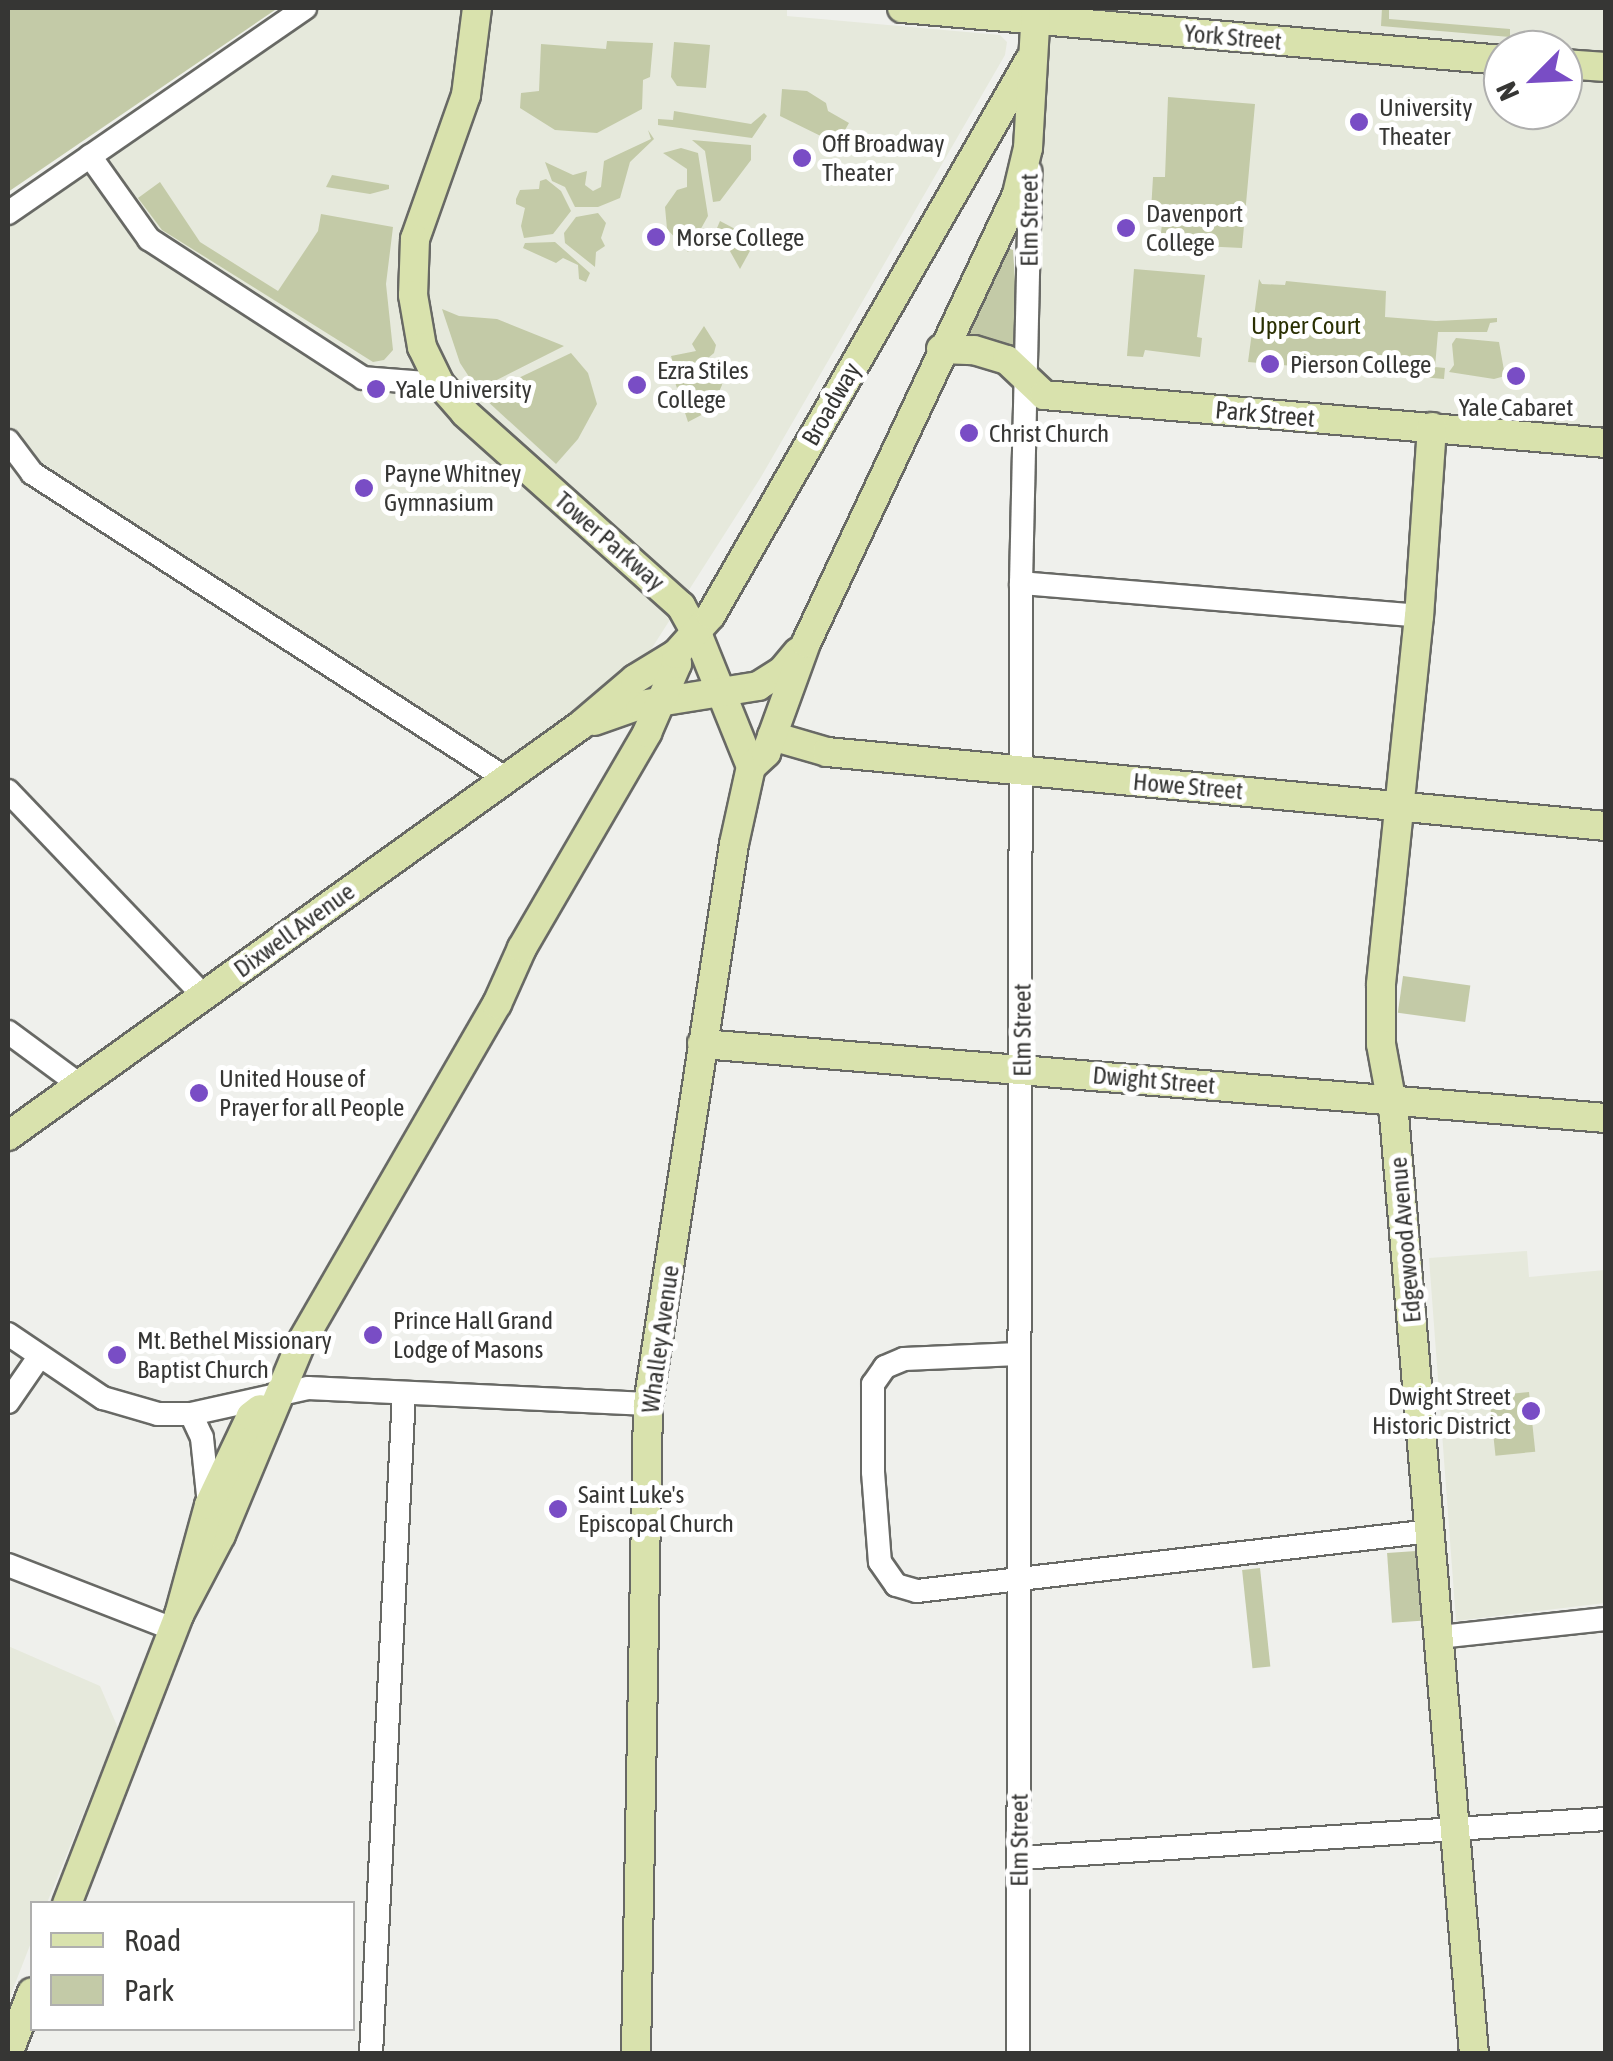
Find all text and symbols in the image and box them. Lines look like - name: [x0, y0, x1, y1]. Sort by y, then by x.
- street label: York Street: [1183, 18, 1283, 56]
- north arrow: [1483, 30, 1583, 130]
- text: N: [1489, 77, 1525, 105]
- place label: University Theater: [1379, 93, 1472, 152]
- marker: University Theater: [1348, 111, 1370, 133]
- place label: Off Broadway Theater: [822, 129, 945, 188]
- marker: Off Broadway Theater: [791, 147, 813, 169]
- street label: Elm Street: [1014, 173, 1044, 267]
- place label: Davenport College: [1146, 199, 1243, 258]
- marker: Davenport College: [1115, 217, 1137, 239]
- place label: Morse College: [676, 222, 804, 252]
- marker: Morse College: [645, 226, 667, 248]
- park label: Upper Court: [1251, 310, 1361, 340]
- place label: Pierson College: [1290, 349, 1431, 379]
- marker: Pierson College: [1259, 353, 1281, 375]
- place label: Ezra Stiles College: [657, 356, 749, 415]
- street label: Broadway: [795, 357, 867, 451]
- marker: Yale Cabaret: [1505, 365, 1527, 387]
- place label: Yale University: [396, 374, 532, 404]
- marker: Ezra Stiles College: [626, 374, 648, 396]
- marker: Yale University: [365, 378, 387, 400]
- place label: Yale Cabaret: [1459, 392, 1573, 422]
- street label: Park Street: [1214, 395, 1316, 433]
- place label: Christ Church: [989, 418, 1109, 448]
- marker: Christ Church: [958, 422, 980, 444]
- place label: Payne Whitney Gymnasium: [384, 459, 521, 518]
- marker: Payne Whitney Gymnasium: [353, 477, 375, 499]
- street label: Tower Parkway: [549, 485, 671, 597]
- street label: Howe Street: [1132, 766, 1244, 806]
- street label: Dixwell Avenue: [228, 876, 360, 984]
- street label: Elm Street: [1007, 983, 1037, 1077]
- street label: Dwight Street: [1091, 1060, 1217, 1100]
- place label: United House of Prayer for all People: [219, 1064, 404, 1123]
- marker: United House of Prayer for all People: [188, 1082, 210, 1104]
- street label: Edgewood Avenue: [1383, 1156, 1427, 1324]
- street label: Whalley Avenue: [635, 1263, 685, 1415]
- place label: Prince Hall Grand Lodge of Masons: [393, 1306, 553, 1365]
- marker: Prince Hall Grand Lodge of Masons: [362, 1324, 384, 1346]
- place label: Mt. Bethel Missionary Baptist Church: [137, 1326, 332, 1385]
- marker: Mt. Bethel Missionary Baptist Church: [106, 1344, 128, 1366]
- place label: Dwight Street Historic District: [1372, 1382, 1511, 1441]
- marker: Dwight Street Historic District: [1520, 1400, 1542, 1422]
- place label: Saint Luke's Episcopal Church: [578, 1480, 734, 1539]
- marker: Saint Luke's Episcopal Church: [547, 1498, 569, 1520]
- street label: Elm Street: [1004, 1793, 1034, 1887]
- legend: [30, 1901, 355, 2031]
- text: Road: [124, 1923, 181, 1957]
- text: Park: [124, 1973, 174, 2007]

